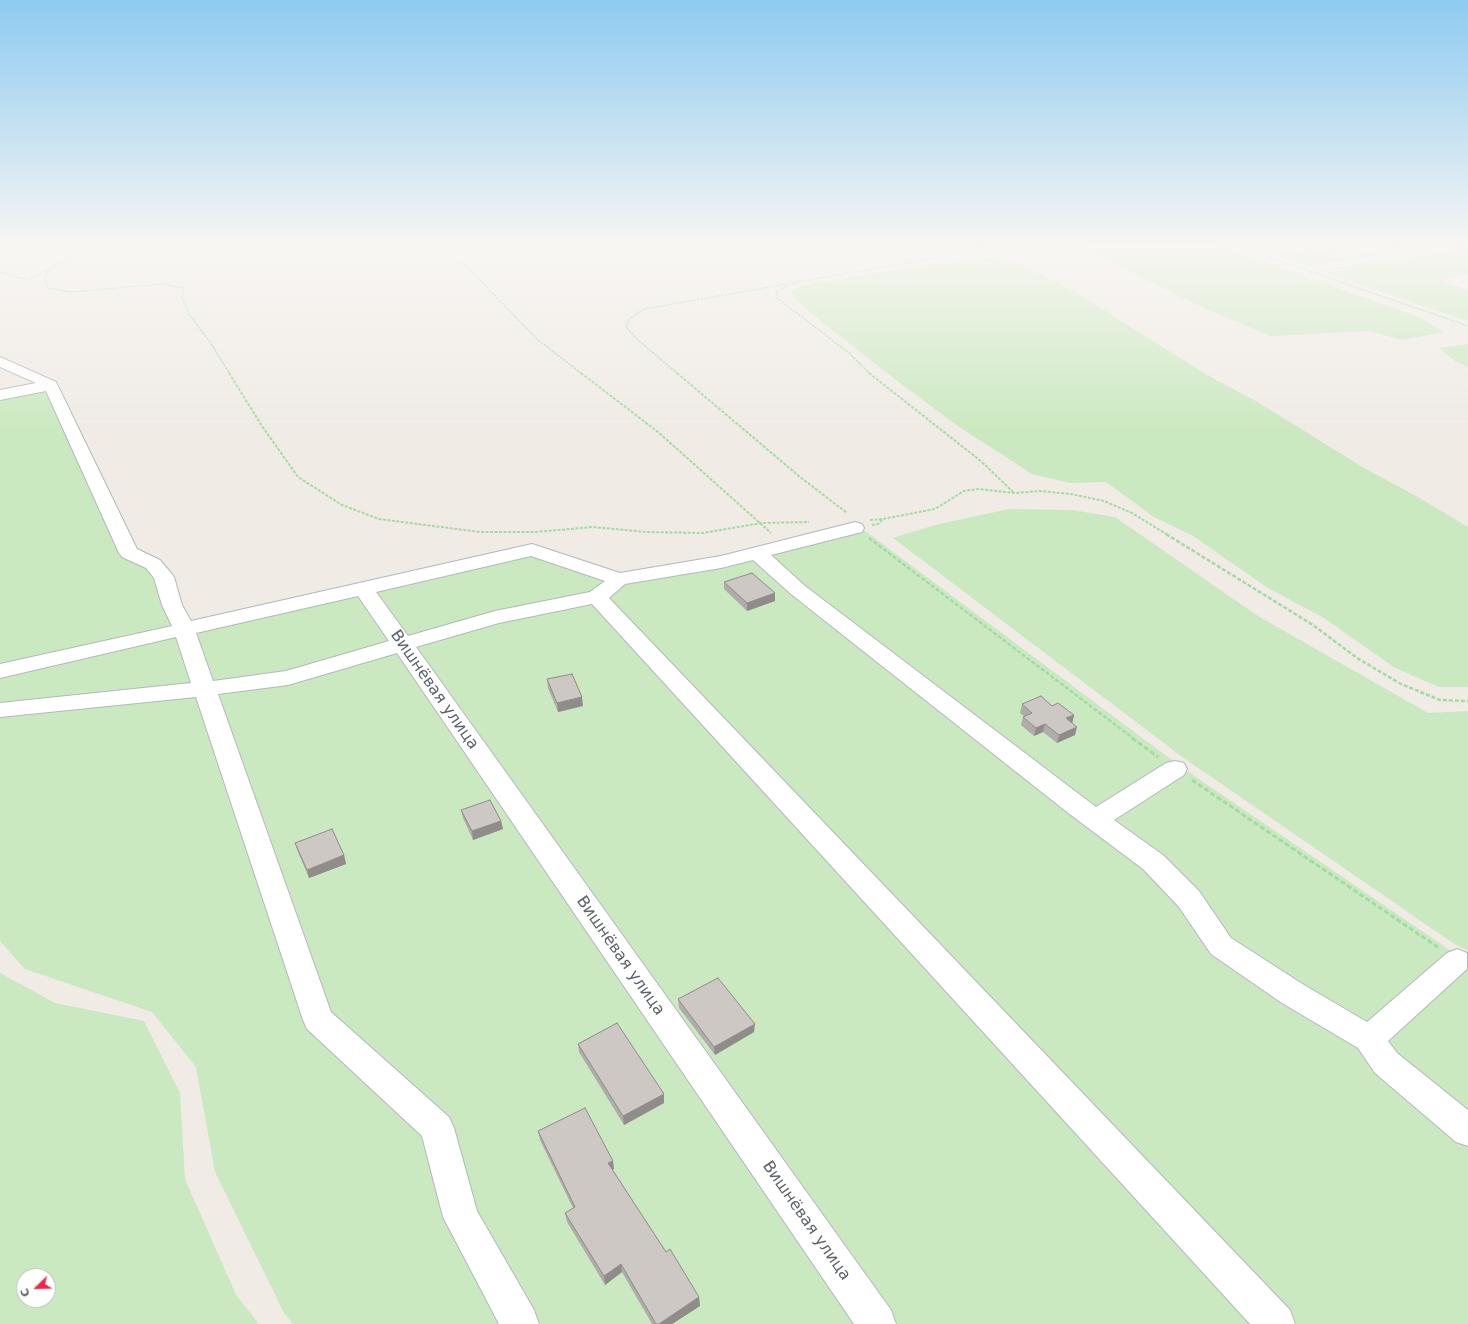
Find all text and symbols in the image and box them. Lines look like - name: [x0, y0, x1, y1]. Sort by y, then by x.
- street label: Вишнёвая улица: [386, 627, 482, 753]
- street label: Вишнёвая улица: [572, 893, 668, 1019]
- street label: Вишнёвая улица: [758, 1158, 854, 1284]
- north arrow: [16, 1268, 56, 1308]
- text: С: [18, 1286, 33, 1299]

